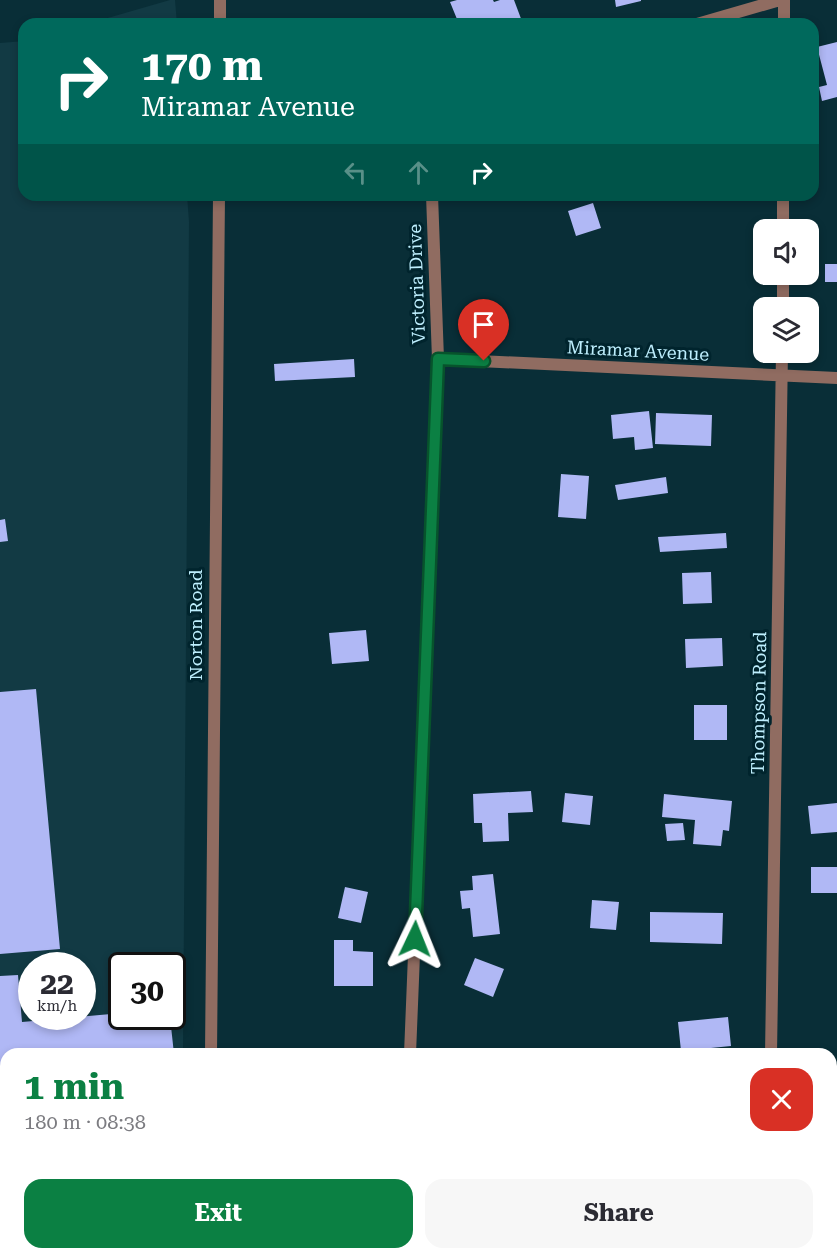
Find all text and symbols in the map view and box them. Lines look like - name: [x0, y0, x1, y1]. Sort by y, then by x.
- text: 170 m: [141, 41, 263, 90]
- icon: right: [42, 42, 120, 120]
- text: Miramar Avenue: [141, 91, 355, 123]
- icon: left: [339, 156, 372, 189]
- icon: ahead: [402, 156, 435, 189]
- icon: right: [465, 156, 498, 189]
- map controls: [753, 219, 819, 363]
- button: sound: [753, 219, 819, 285]
- street label: Victoria Drive: [404, 223, 429, 345]
- button: layers: [753, 297, 819, 363]
- pin: [458, 299, 509, 361]
- icon: arrive: [467, 308, 500, 341]
- street label: Miramar Avenue: [566, 336, 710, 365]
- street label: Norton Road: [185, 569, 206, 680]
- street label: Thompson Road: [747, 631, 770, 775]
- position arrow: [383, 907, 447, 971]
- speed limit sign: 30: [108, 952, 186, 1030]
- text: 22: [40, 966, 74, 1001]
- text: km/h: [37, 997, 77, 1015]
- text: 1 min: [24, 1066, 124, 1108]
- button: close: [750, 1068, 813, 1131]
- text: 180 m · 08:38: [24, 1110, 146, 1134]
- button: Exit: [24, 1179, 413, 1248]
- button: Share: [425, 1179, 813, 1248]

